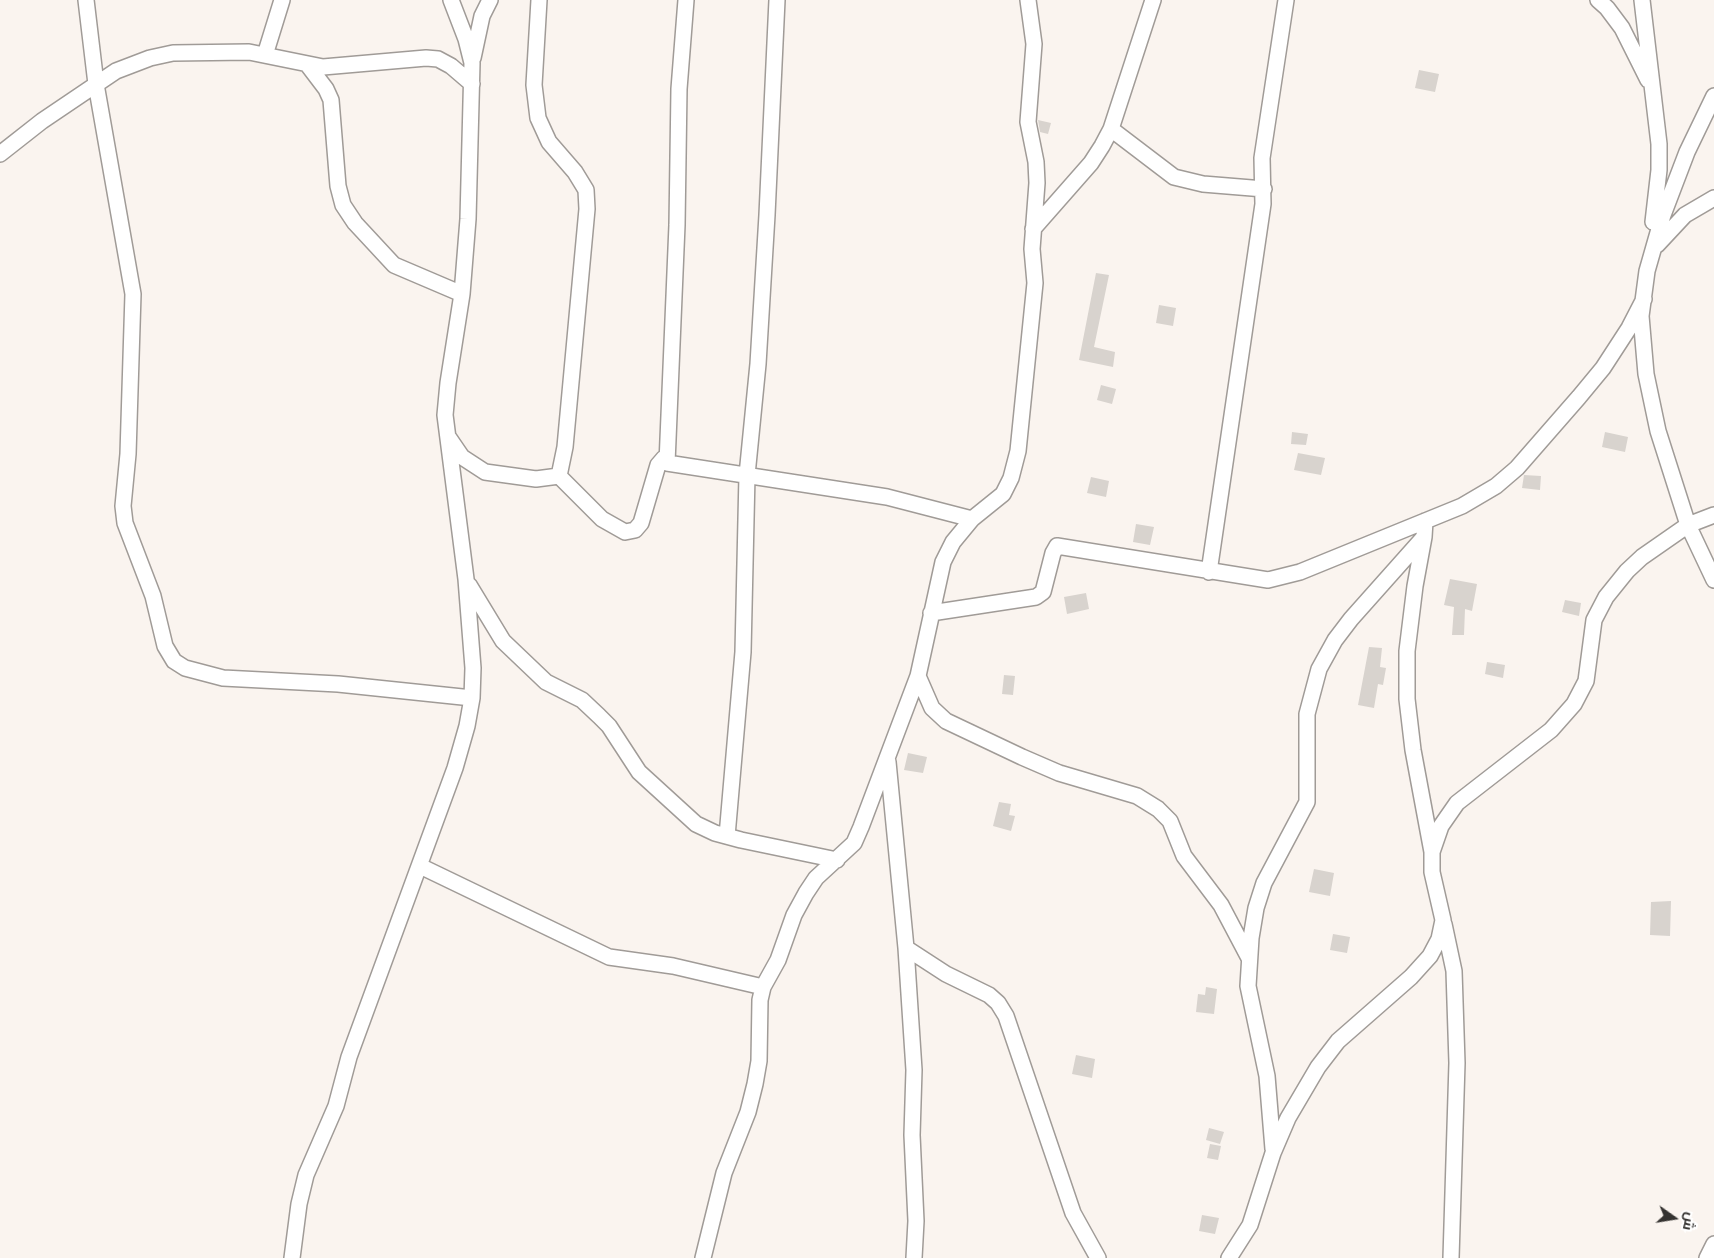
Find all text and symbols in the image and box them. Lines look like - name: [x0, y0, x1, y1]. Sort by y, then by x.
- north arrow: [1649, 1193, 1699, 1243]
- text: ش: [1677, 1210, 1701, 1233]

